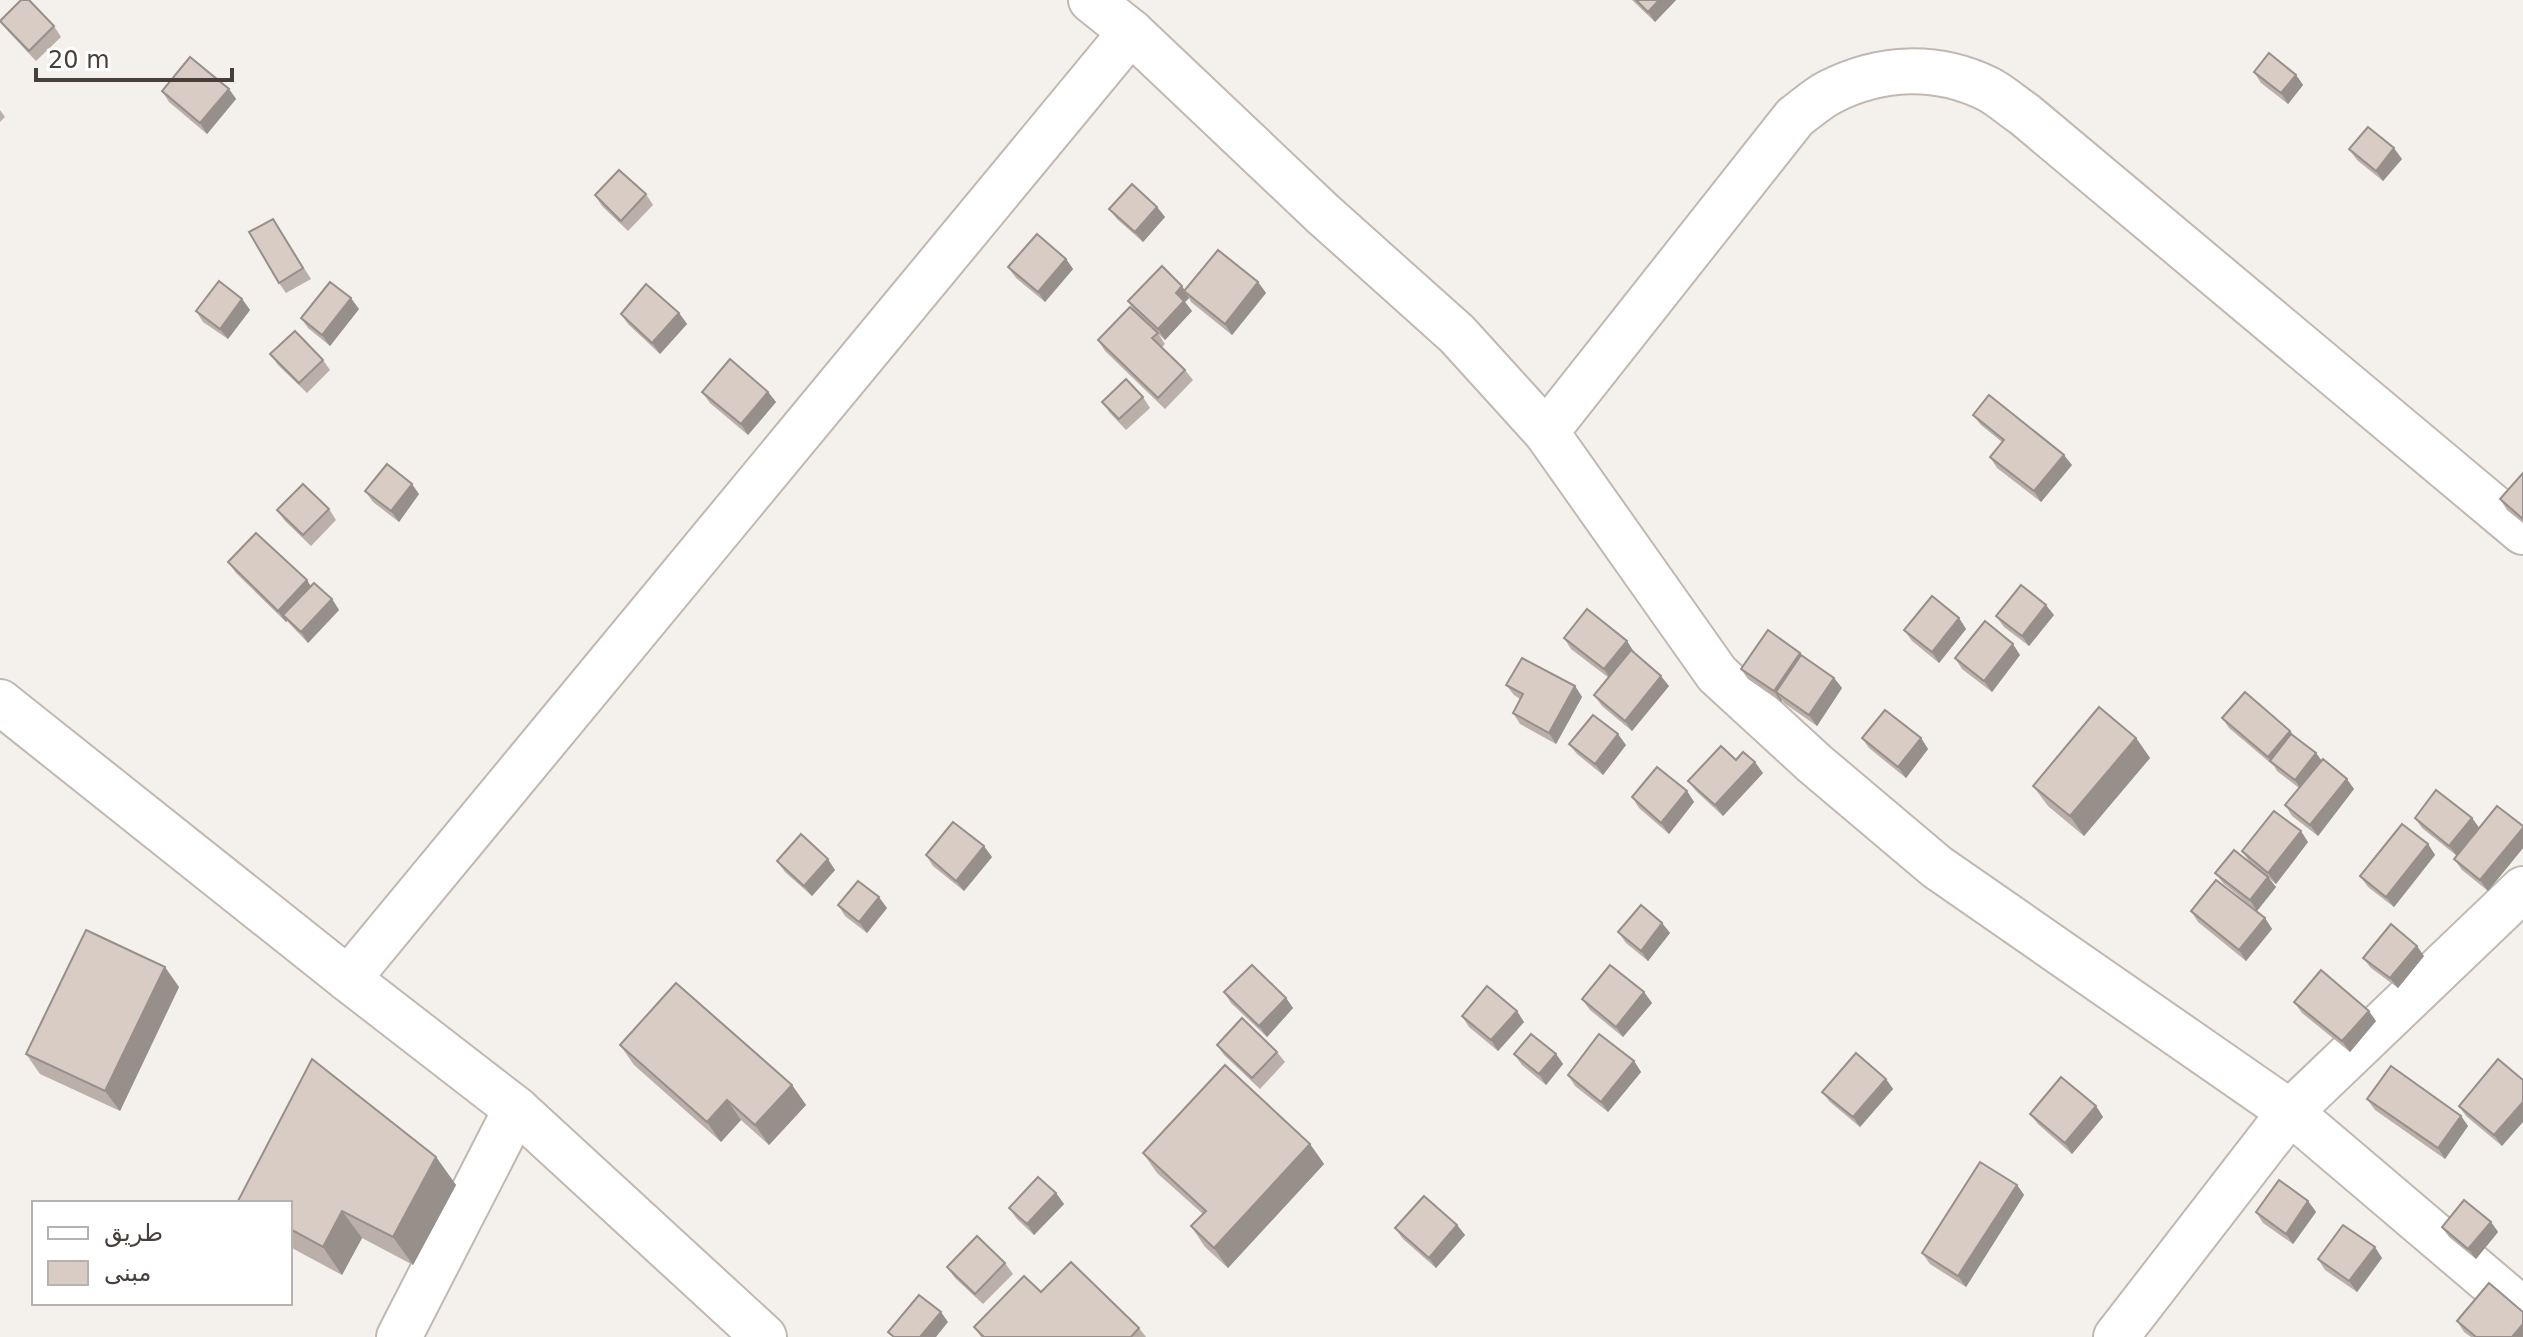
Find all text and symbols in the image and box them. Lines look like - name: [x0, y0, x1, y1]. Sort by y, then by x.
- scale bar: [36, 32, 232, 82]
- text: 20 m: [48, 46, 110, 74]
- legend: [32, 1201, 292, 1305]
- text: طريق: [104, 1219, 163, 1247]
- text: مبنى: [104, 1259, 151, 1287]

